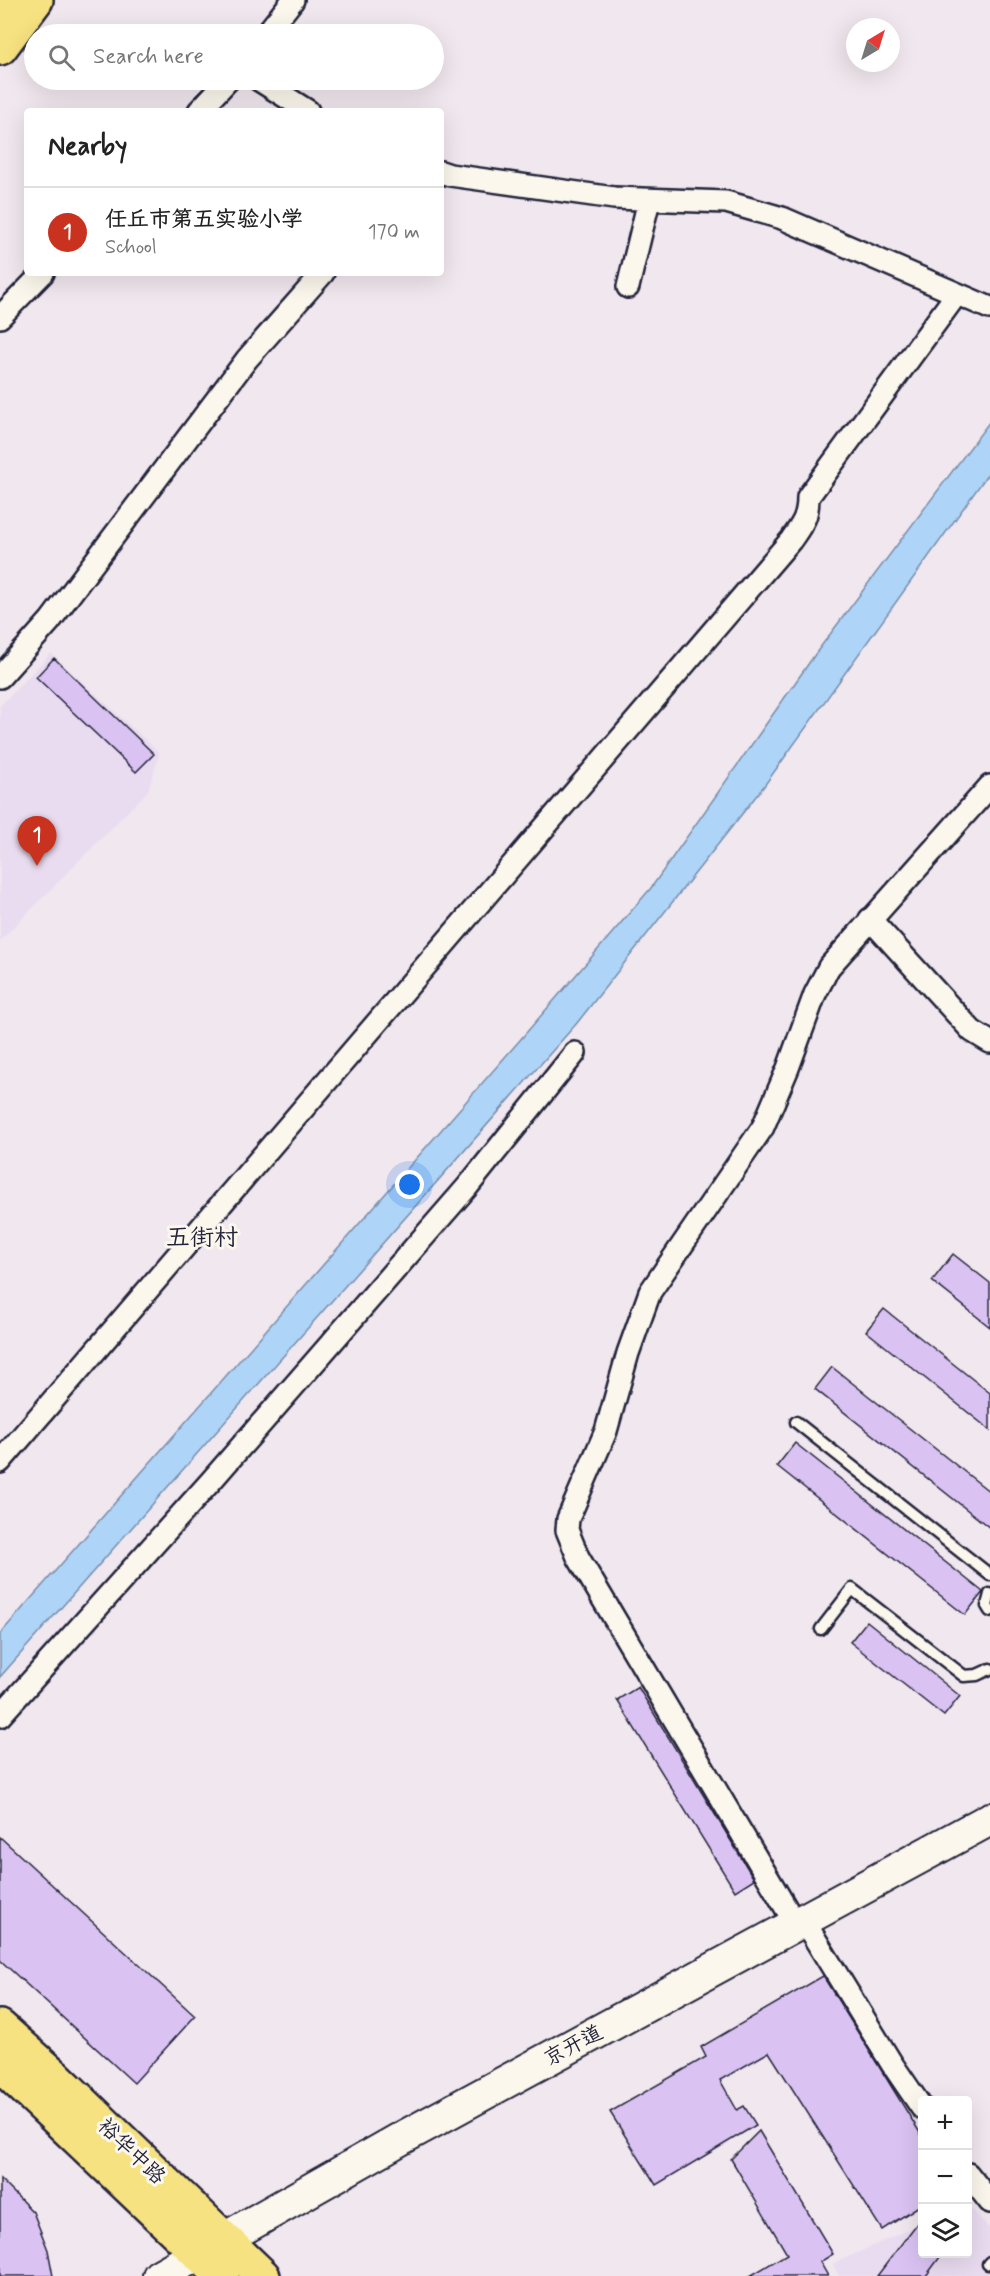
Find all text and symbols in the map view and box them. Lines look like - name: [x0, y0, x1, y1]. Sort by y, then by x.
- north arrow: [846, 18, 900, 72]
- search box: [24, 24, 444, 90]
- icon: search: [45, 41, 78, 74]
- text: Search here: [93, 43, 204, 71]
- text: Nearby: [48, 130, 127, 164]
- text: 任丘市第五实验小学: [105, 206, 303, 234]
- text: 1: [63, 219, 72, 246]
- text: 170 m: [368, 219, 420, 246]
- text: School: [105, 234, 157, 261]
- pin: 1: [18, 816, 57, 866]
- your location: [395, 1170, 424, 1199]
- district label: 五街村: [166, 1223, 238, 1254]
- street label: 京开道: [539, 2019, 608, 2073]
- map controls: [918, 2096, 972, 2258]
- button: +: [918, 2096, 972, 2150]
- street label: 裕华中路: [91, 2112, 171, 2191]
- button: −: [918, 2150, 972, 2204]
- button: layers: [918, 2204, 972, 2258]

